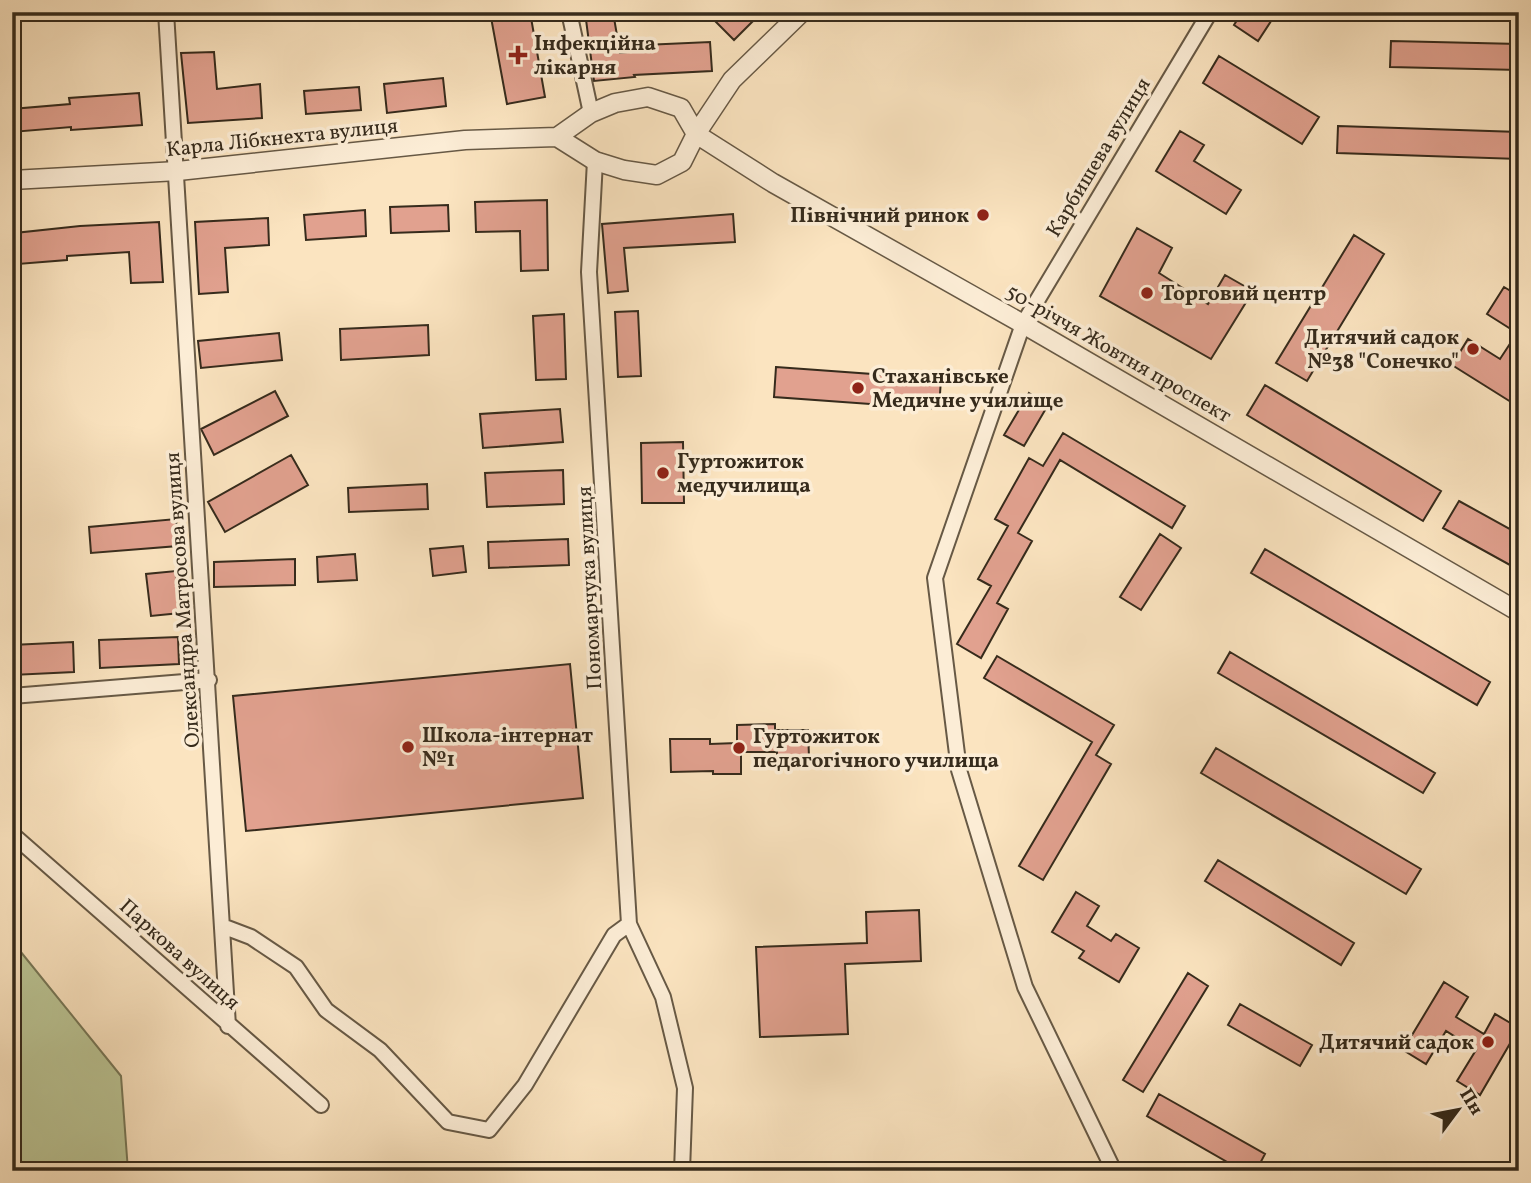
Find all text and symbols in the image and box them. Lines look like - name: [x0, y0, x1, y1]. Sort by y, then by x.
- place label: Інфекційна лікарня: [534, 30, 656, 83]
- marker: Інфекційна лікарня: [508, 45, 528, 65]
- street label: Карбишева вулиця: [1040, 72, 1158, 243]
- street label: Карла Лібкнехта вулиця: [165, 112, 399, 165]
- place label: Північний ринок: [790, 202, 969, 231]
- marker: Північний ринок: [975, 207, 991, 223]
- street label: 50-річчя Жовтня проспект: [1000, 278, 1237, 431]
- place label: Торговий центр: [1161, 280, 1326, 309]
- marker: Торговий центр: [1139, 285, 1155, 301]
- place label: Дитячий садок №38 "Сонечко": [1304, 324, 1459, 377]
- marker: Дитячий садок №38 "Сонечко": [1465, 341, 1481, 357]
- place label: Стаханівське Медичне училище: [872, 363, 1063, 416]
- marker: Стаханівське Медичне училище: [850, 380, 866, 396]
- place label: Гуртожиток медучилища: [677, 448, 811, 501]
- street label: Олександра Матросова вулиця: [159, 451, 208, 749]
- marker: Гуртожиток медучилища: [655, 465, 671, 481]
- street label: Пономарчука вулиця: [571, 485, 610, 690]
- place label: Школа-інтернат №1: [422, 722, 593, 775]
- place label: Гуртожиток педагогічного училища: [753, 723, 999, 776]
- marker: Школа-інтернат №1: [400, 739, 416, 755]
- marker: Гуртожиток педагогічного училища: [731, 740, 747, 756]
- street label: Паркова вулиця: [112, 893, 246, 1017]
- place label: Дитячий садок: [1319, 1029, 1474, 1058]
- marker: Дитячий садок: [1480, 1034, 1496, 1050]
- north arrow: [1422, 1074, 1492, 1144]
- text: Пн: [1453, 1084, 1489, 1120]

